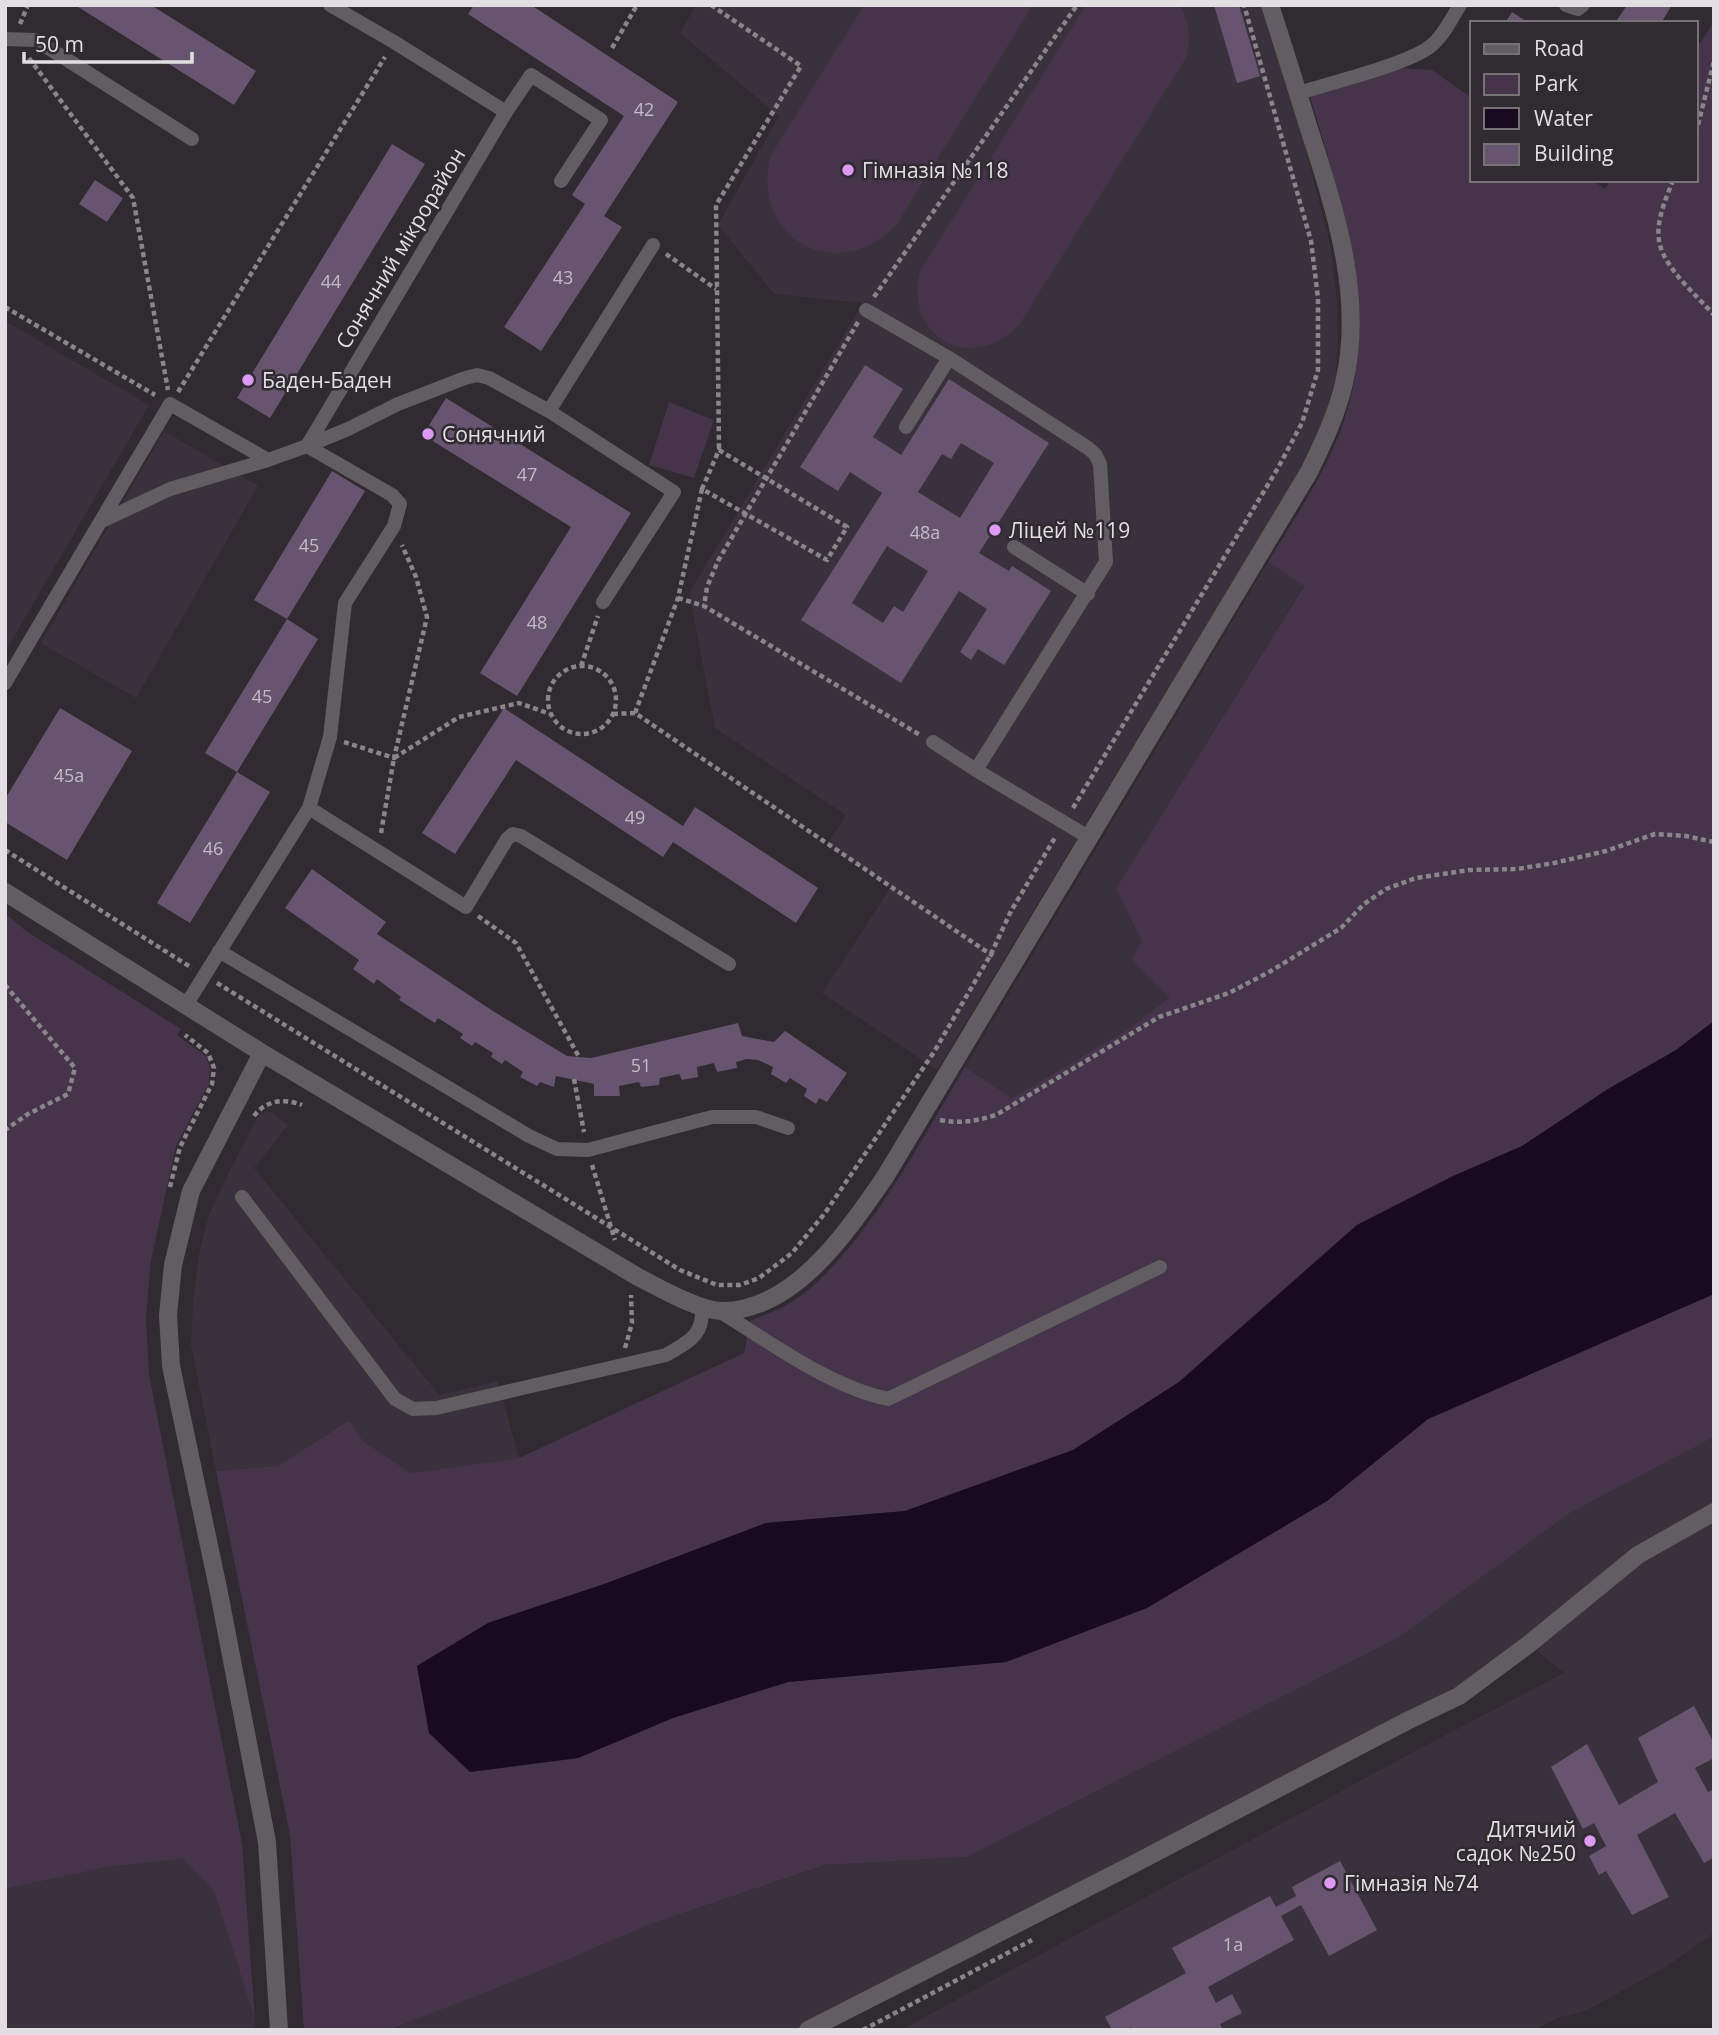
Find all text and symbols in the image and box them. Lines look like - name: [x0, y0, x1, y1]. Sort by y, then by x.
- scale bar: [24, 21, 192, 65]
- legend: [1470, 21, 1698, 182]
- text: 50 m: [35, 30, 84, 58]
- text: Road: [1534, 34, 1584, 62]
- text: Park: [1534, 69, 1578, 97]
- house number: 42: [634, 97, 654, 121]
- text: Water: [1534, 104, 1593, 132]
- text: Building: [1534, 139, 1613, 167]
- street label: Сонячний мікрорайон: [329, 142, 471, 354]
- place label: Гімназія №118: [862, 156, 1009, 184]
- marker: Гімназія №118: [840, 162, 856, 178]
- house number: 43: [553, 265, 573, 289]
- house number: 44: [321, 269, 341, 293]
- place label: Баден-Баден: [262, 366, 392, 394]
- marker: Баден-Баден: [240, 372, 256, 388]
- place label: Сонячний: [442, 420, 546, 448]
- marker: Сонячний: [420, 426, 436, 442]
- house number: 47: [517, 462, 537, 486]
- place label: Ліцей №119: [1009, 516, 1130, 544]
- house number: 48а: [910, 520, 940, 544]
- marker: Ліцей №119: [987, 522, 1003, 538]
- house number: 45: [299, 533, 319, 557]
- house number: 48: [527, 610, 547, 634]
- house number: 45: [252, 684, 272, 708]
- house number: 45а: [54, 763, 84, 787]
- house number: 49: [625, 805, 645, 829]
- house number: 46: [203, 836, 223, 860]
- house number: 51: [631, 1053, 651, 1077]
- place label: Дитячий садок №250: [1456, 1815, 1576, 1867]
- marker: Дитячий садок №250: [1582, 1833, 1598, 1849]
- place label: Гімназія №74: [1344, 1869, 1479, 1897]
- marker: Гімназія №74: [1322, 1875, 1338, 1891]
- house number: 1а: [1223, 1932, 1243, 1956]

